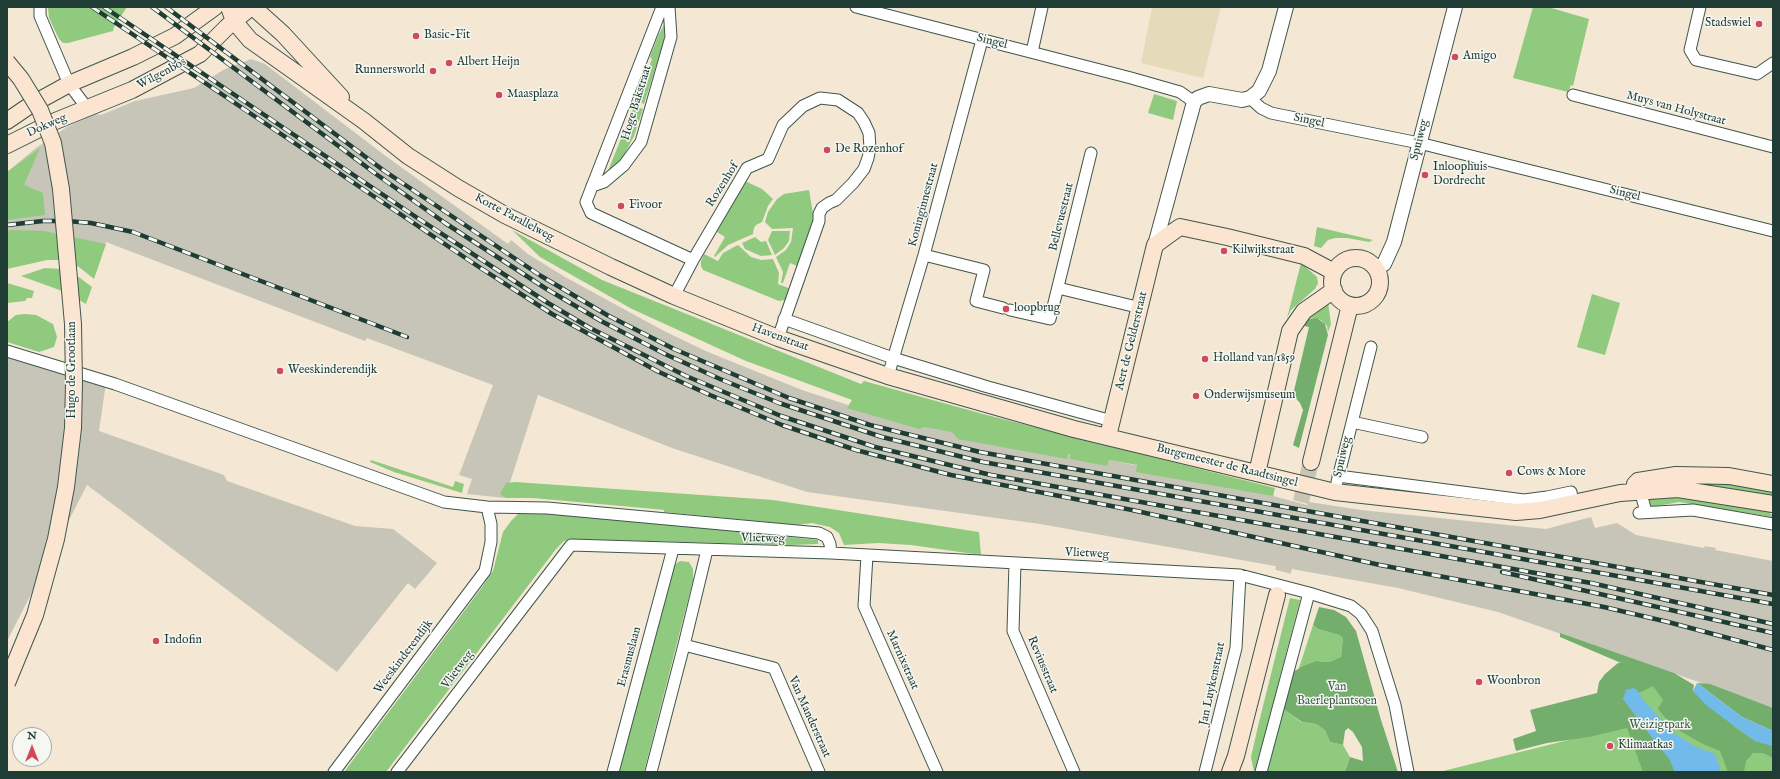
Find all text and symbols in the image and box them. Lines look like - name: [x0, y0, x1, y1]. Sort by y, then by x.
- place label: Stadswiel: [1705, 17, 1751, 31]
- marker: Stadswiel: [1754, 19, 1764, 29]
- place label: Basic-Fit: [424, 29, 470, 43]
- marker: Basic-Fit: [411, 31, 421, 41]
- street label: Singel: [975, 31, 1009, 53]
- place label: Amigo: [1463, 50, 1497, 64]
- marker: Amigo: [1450, 52, 1460, 62]
- street label: Wilgenbos: [135, 55, 189, 93]
- place label: Albert Heijn: [457, 56, 520, 70]
- marker: Albert Heijn: [444, 58, 454, 68]
- place label: Runnersworld: [355, 64, 425, 78]
- street label: Hoge Bakstraat: [619, 64, 655, 142]
- marker: Runnersworld: [428, 66, 438, 76]
- place label: Maasplaza: [507, 88, 559, 102]
- street label: Muys van Holystraat: [1625, 89, 1727, 129]
- marker: Maasplaza: [494, 90, 504, 100]
- street label: Dokweg: [25, 111, 69, 141]
- street label: Singel: [1292, 111, 1326, 131]
- street label: Spuiweg: [1408, 118, 1432, 162]
- place label: De Rozenhof: [835, 143, 903, 157]
- marker: De Rozenhof: [822, 145, 832, 155]
- street label: Rozenhof: [704, 160, 742, 210]
- street label: Koninginnestraat: [906, 161, 942, 249]
- place label: Inloophuis Dordrecht: [1433, 161, 1487, 189]
- marker: Inloophuis Dordrecht: [1420, 170, 1430, 180]
- street label: Bellevuestraat: [1047, 181, 1077, 253]
- street label: Singel: [1608, 183, 1642, 205]
- street label: Korte Parallelweg: [472, 191, 556, 245]
- place label: Fivoor: [629, 199, 662, 213]
- marker: Fivoor: [616, 201, 626, 211]
- place label: Kilwijkstraat: [1232, 244, 1294, 258]
- marker: Kilwijkstraat: [1219, 246, 1229, 256]
- street label: Aert de Gelderstraat: [1113, 290, 1151, 392]
- place label: loopbrug: [1014, 302, 1060, 316]
- marker: loopbrug: [1001, 304, 1011, 314]
- street label: Hugo de Grootlaan: [66, 321, 80, 419]
- street label: Havenstraat: [749, 321, 811, 355]
- place label: Holland van 1859: [1213, 352, 1295, 366]
- marker: Holland van 1859: [1200, 354, 1210, 364]
- place label: Weeskinderendijk: [288, 364, 377, 378]
- marker: Weeskinderendijk: [275, 366, 285, 376]
- place label: Onderwijsmuseum: [1204, 389, 1295, 403]
- marker: Onderwijsmuseum: [1191, 391, 1201, 401]
- street label: Spuiweg: [1331, 435, 1355, 479]
- street label: Burgemeester de Raadtsingel: [1155, 441, 1299, 491]
- place label: Cows & More: [1517, 466, 1586, 480]
- marker: Cows & More: [1504, 468, 1514, 478]
- street label: Vlietweg: [741, 531, 785, 547]
- street label: Vlietweg: [1065, 546, 1109, 562]
- street label: Weeskinderendijk: [371, 617, 437, 697]
- street label: Erasmuslaan: [615, 625, 645, 689]
- street label: Marnixstraat: [882, 628, 922, 692]
- place label: Indofin: [164, 634, 202, 648]
- street label: Reviusstraat: [1024, 634, 1060, 696]
- marker: Indofin: [151, 636, 161, 646]
- street label: Jan Luykenstraat: [1197, 641, 1229, 727]
- street label: Vlietweg: [439, 648, 477, 692]
- street label: Van Manderstraat: [785, 674, 833, 760]
- place label: Woonbron: [1487, 675, 1541, 689]
- marker: Woonbron: [1474, 677, 1484, 687]
- park label: Van Baerleplantsoen: [1297, 681, 1377, 709]
- park label: Weizigtpark: [1629, 719, 1691, 733]
- north arrow: [12, 727, 52, 767]
- text: N: [27, 729, 37, 743]
- place label: Klimaatkas: [1618, 739, 1673, 753]
- marker: Klimaatkas: [1605, 741, 1615, 751]

